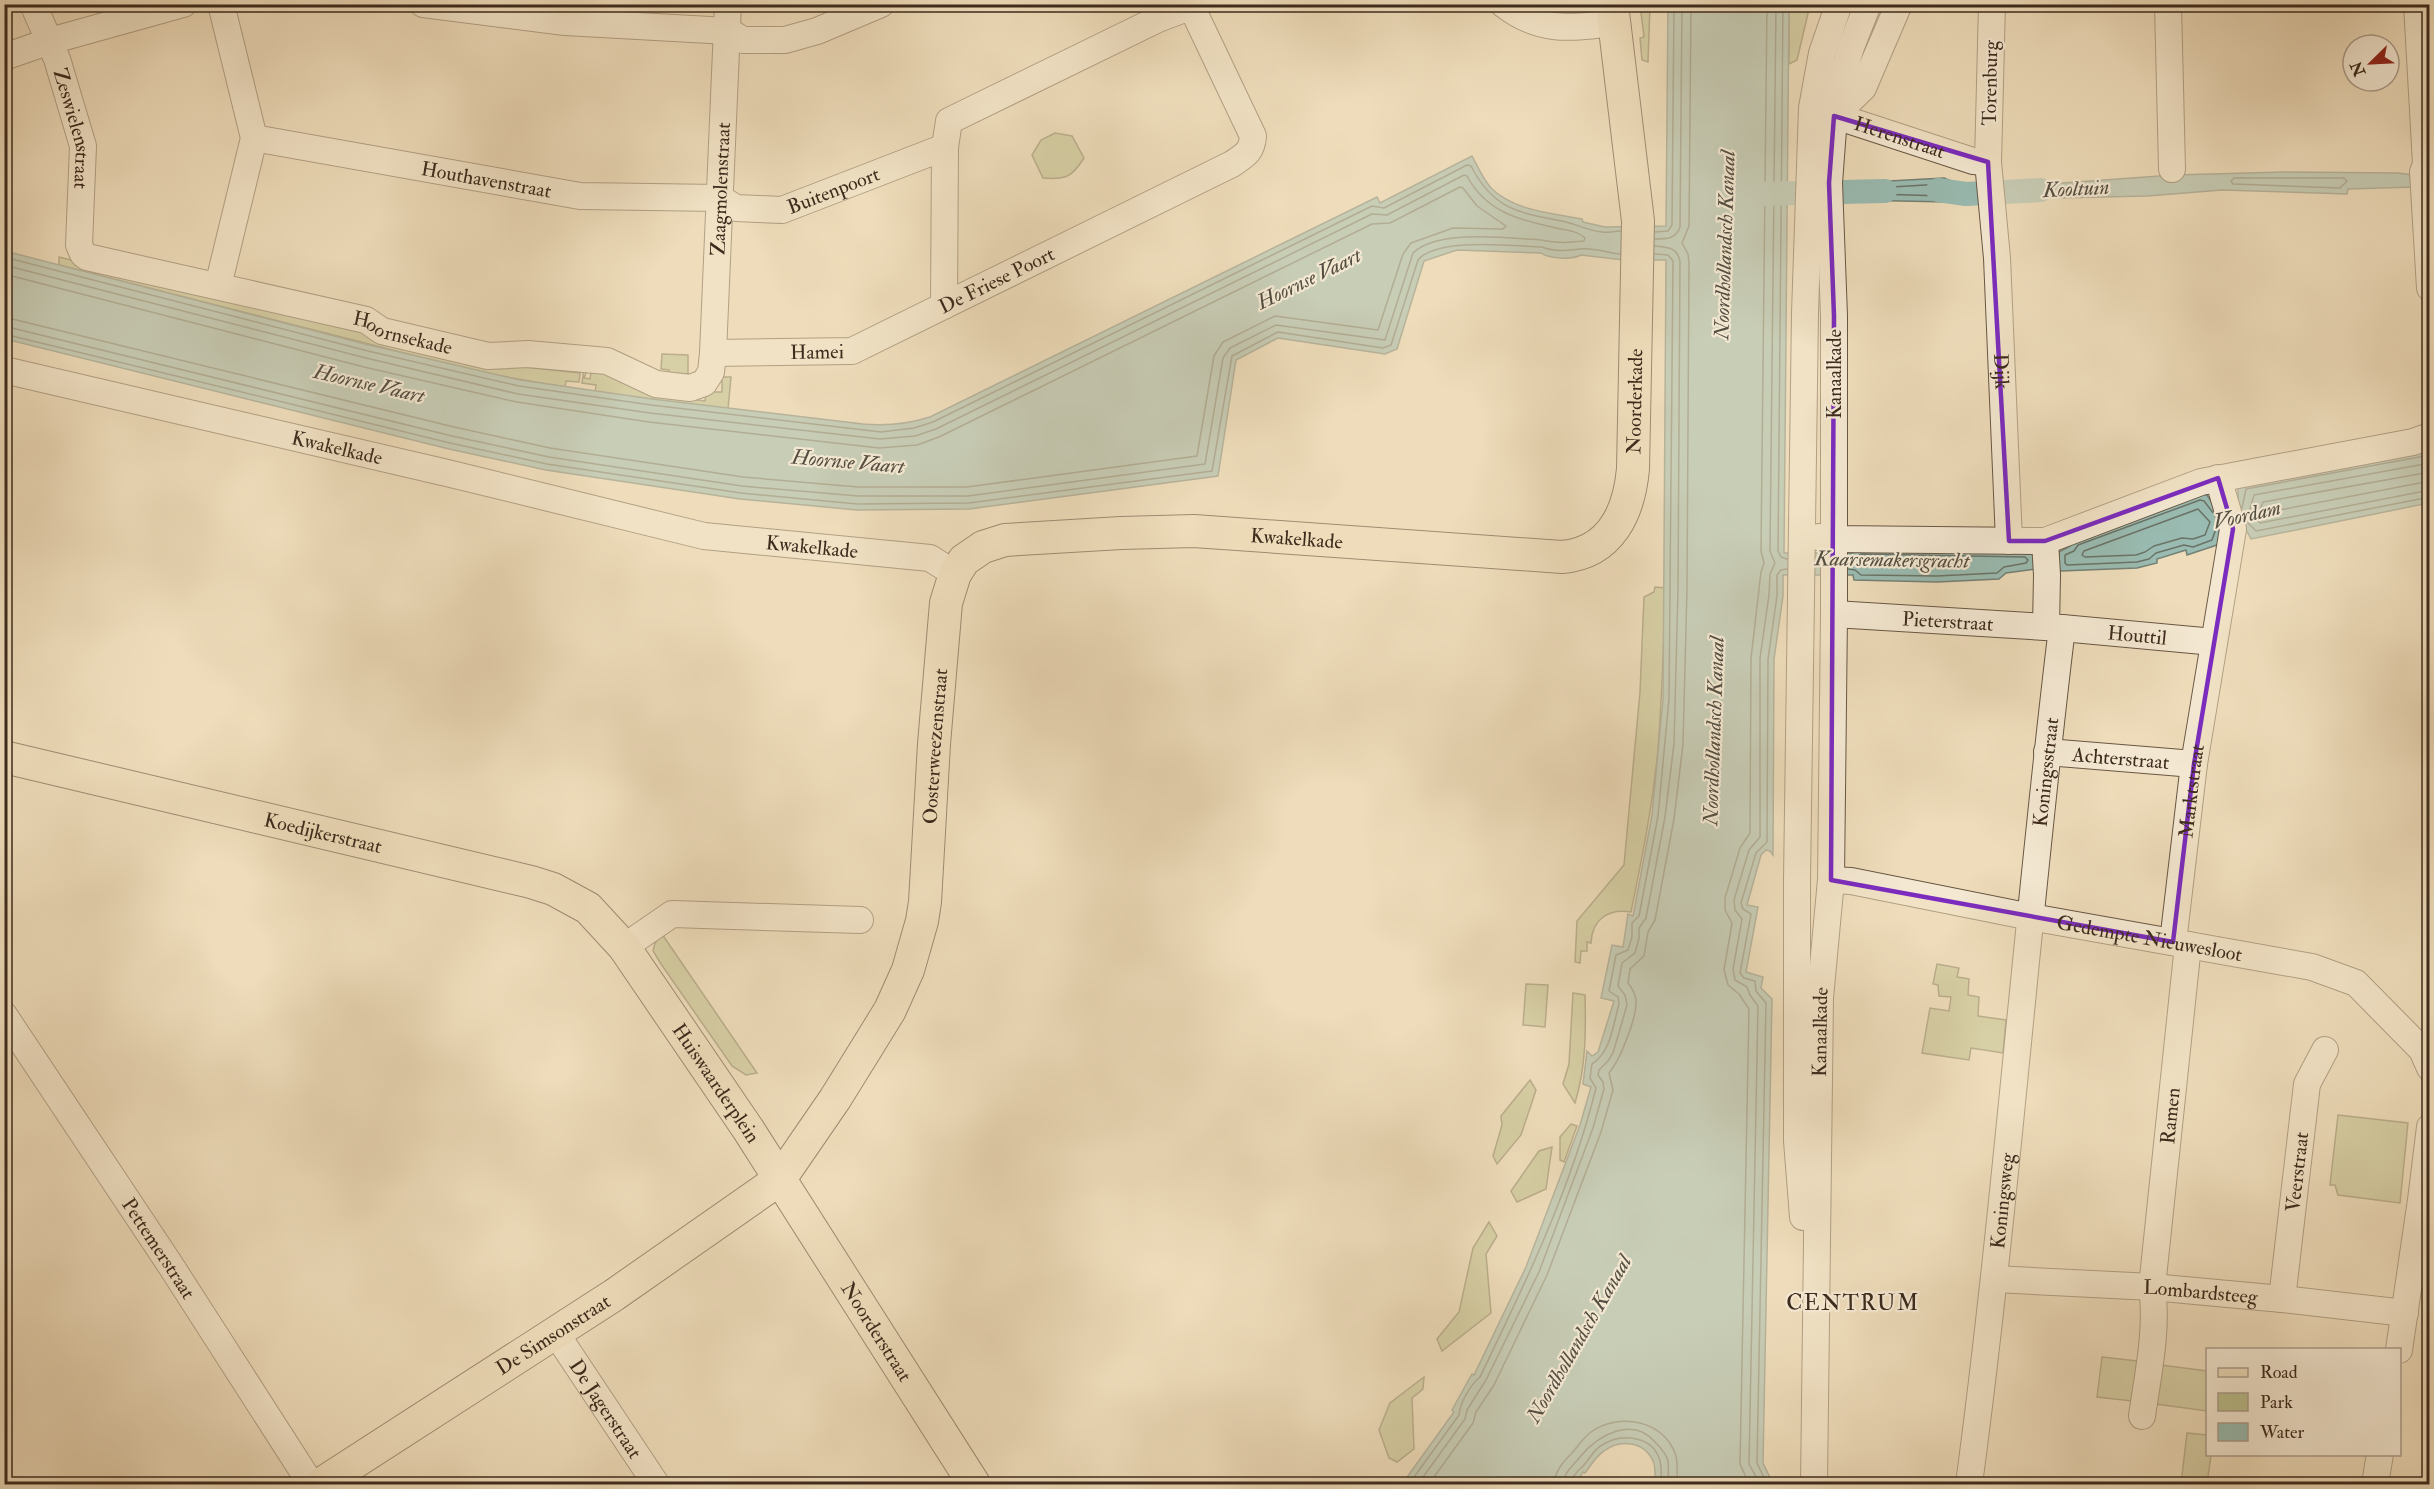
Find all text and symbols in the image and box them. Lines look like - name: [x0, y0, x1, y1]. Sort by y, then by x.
- north arrow: [2341, 33, 2401, 93]
- street label: Torenburg: [1977, 39, 2003, 126]
- text: N: [2346, 57, 2371, 80]
- street label: Zeswielenstraat: [48, 65, 96, 190]
- street label: Herenstraat: [1851, 111, 1949, 164]
- street label: Zaagmolenstraat: [705, 121, 735, 256]
- water label: Noordhollandsch Kanaal: [1708, 148, 1742, 341]
- street label: Houthavenstraat: [419, 155, 554, 203]
- street label: Buitenpoort: [783, 161, 884, 219]
- water label: Kooltuin: [2041, 174, 2110, 204]
- street label: De Friese Poort: [934, 241, 1059, 319]
- water label: Hoornse Vaart: [1251, 242, 1367, 316]
- street label: Hoornsekade: [351, 305, 455, 360]
- street label: Kanaalkade: [1822, 329, 1847, 419]
- street label: Hamei: [790, 339, 844, 364]
- street label: Noorderkade: [1621, 348, 1648, 454]
- street label: Dijk: [1989, 353, 2015, 390]
- water label: Hoornse Vaart: [310, 358, 428, 410]
- street label: Kwakelkade: [289, 425, 385, 470]
- water label: Hoornse Vaart: [789, 444, 907, 480]
- water label: Voordam: [2210, 494, 2284, 536]
- street label: Kwakelkade: [1250, 523, 1344, 554]
- street label: Kwakelkade: [765, 530, 859, 563]
- water label: Kaarsemakersgracht: [1813, 545, 1970, 575]
- street label: Pieterstraat: [1901, 606, 1995, 636]
- street label: Houttil: [2106, 620, 2168, 650]
- water label: Noordhollandsch Kanaal: [1697, 634, 1731, 827]
- street label: Oosterweezenstraat: [917, 667, 953, 825]
- street label: Koningsstraat: [2027, 716, 2064, 828]
- street label: Achterstraat: [2070, 742, 2171, 774]
- street label: Marktstraat: [2173, 742, 2210, 839]
- street label: Koedijkerstraat: [262, 807, 385, 859]
- street label: Gedempte Nieuwesloot: [2055, 909, 2245, 967]
- street label: Kanaalkade: [1807, 986, 1833, 1077]
- street label: Huiswaarderplein: [667, 1018, 766, 1147]
- street label: Ramen: [2155, 1086, 2185, 1145]
- street label: Veerstraat: [2280, 1130, 2314, 1213]
- street label: Koningsweg: [1985, 1151, 2020, 1250]
- street label: Pettemerstraat: [117, 1193, 202, 1304]
- water label: Noordhollandsch Kanaal: [1520, 1249, 1639, 1428]
- street label: Lombardsteeg: [2143, 1274, 2260, 1309]
- street label: Noorderstraat: [836, 1277, 918, 1387]
- street label: De Simsonstraat: [491, 1288, 615, 1380]
- district label: CENTRUM: [1786, 1289, 1920, 1317]
- legend: [2206, 1348, 2401, 1456]
- street label: De Jagerstraat: [564, 1354, 648, 1464]
- text: Road: [2260, 1361, 2298, 1384]
- text: Park: [2260, 1391, 2293, 1414]
- text: Water: [2259, 1421, 2304, 1444]

